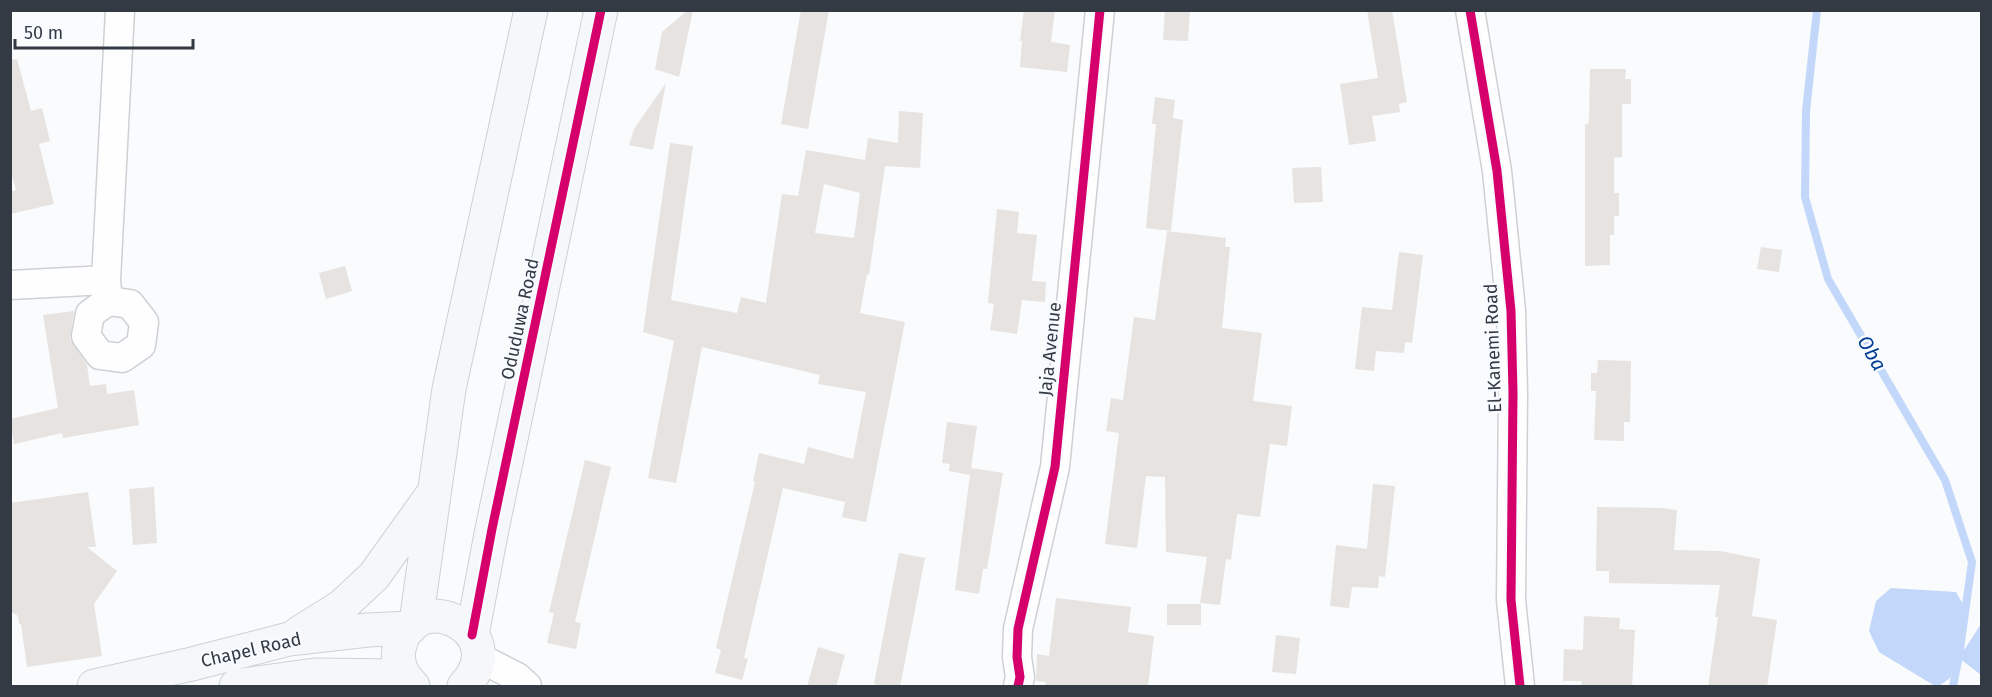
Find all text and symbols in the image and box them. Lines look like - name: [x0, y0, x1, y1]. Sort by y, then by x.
- scale bar: [15, 12, 194, 50]
- text: 50 m: [24, 22, 63, 44]
- street label: Oduduwa Road: [496, 256, 544, 382]
- street label: El-Kanemi Road: [1480, 283, 1506, 413]
- street label: Jaja Avenue: [1034, 301, 1066, 397]
- water label: Oba: [1852, 331, 1892, 375]
- street label: Chapel Road: [199, 628, 303, 672]

